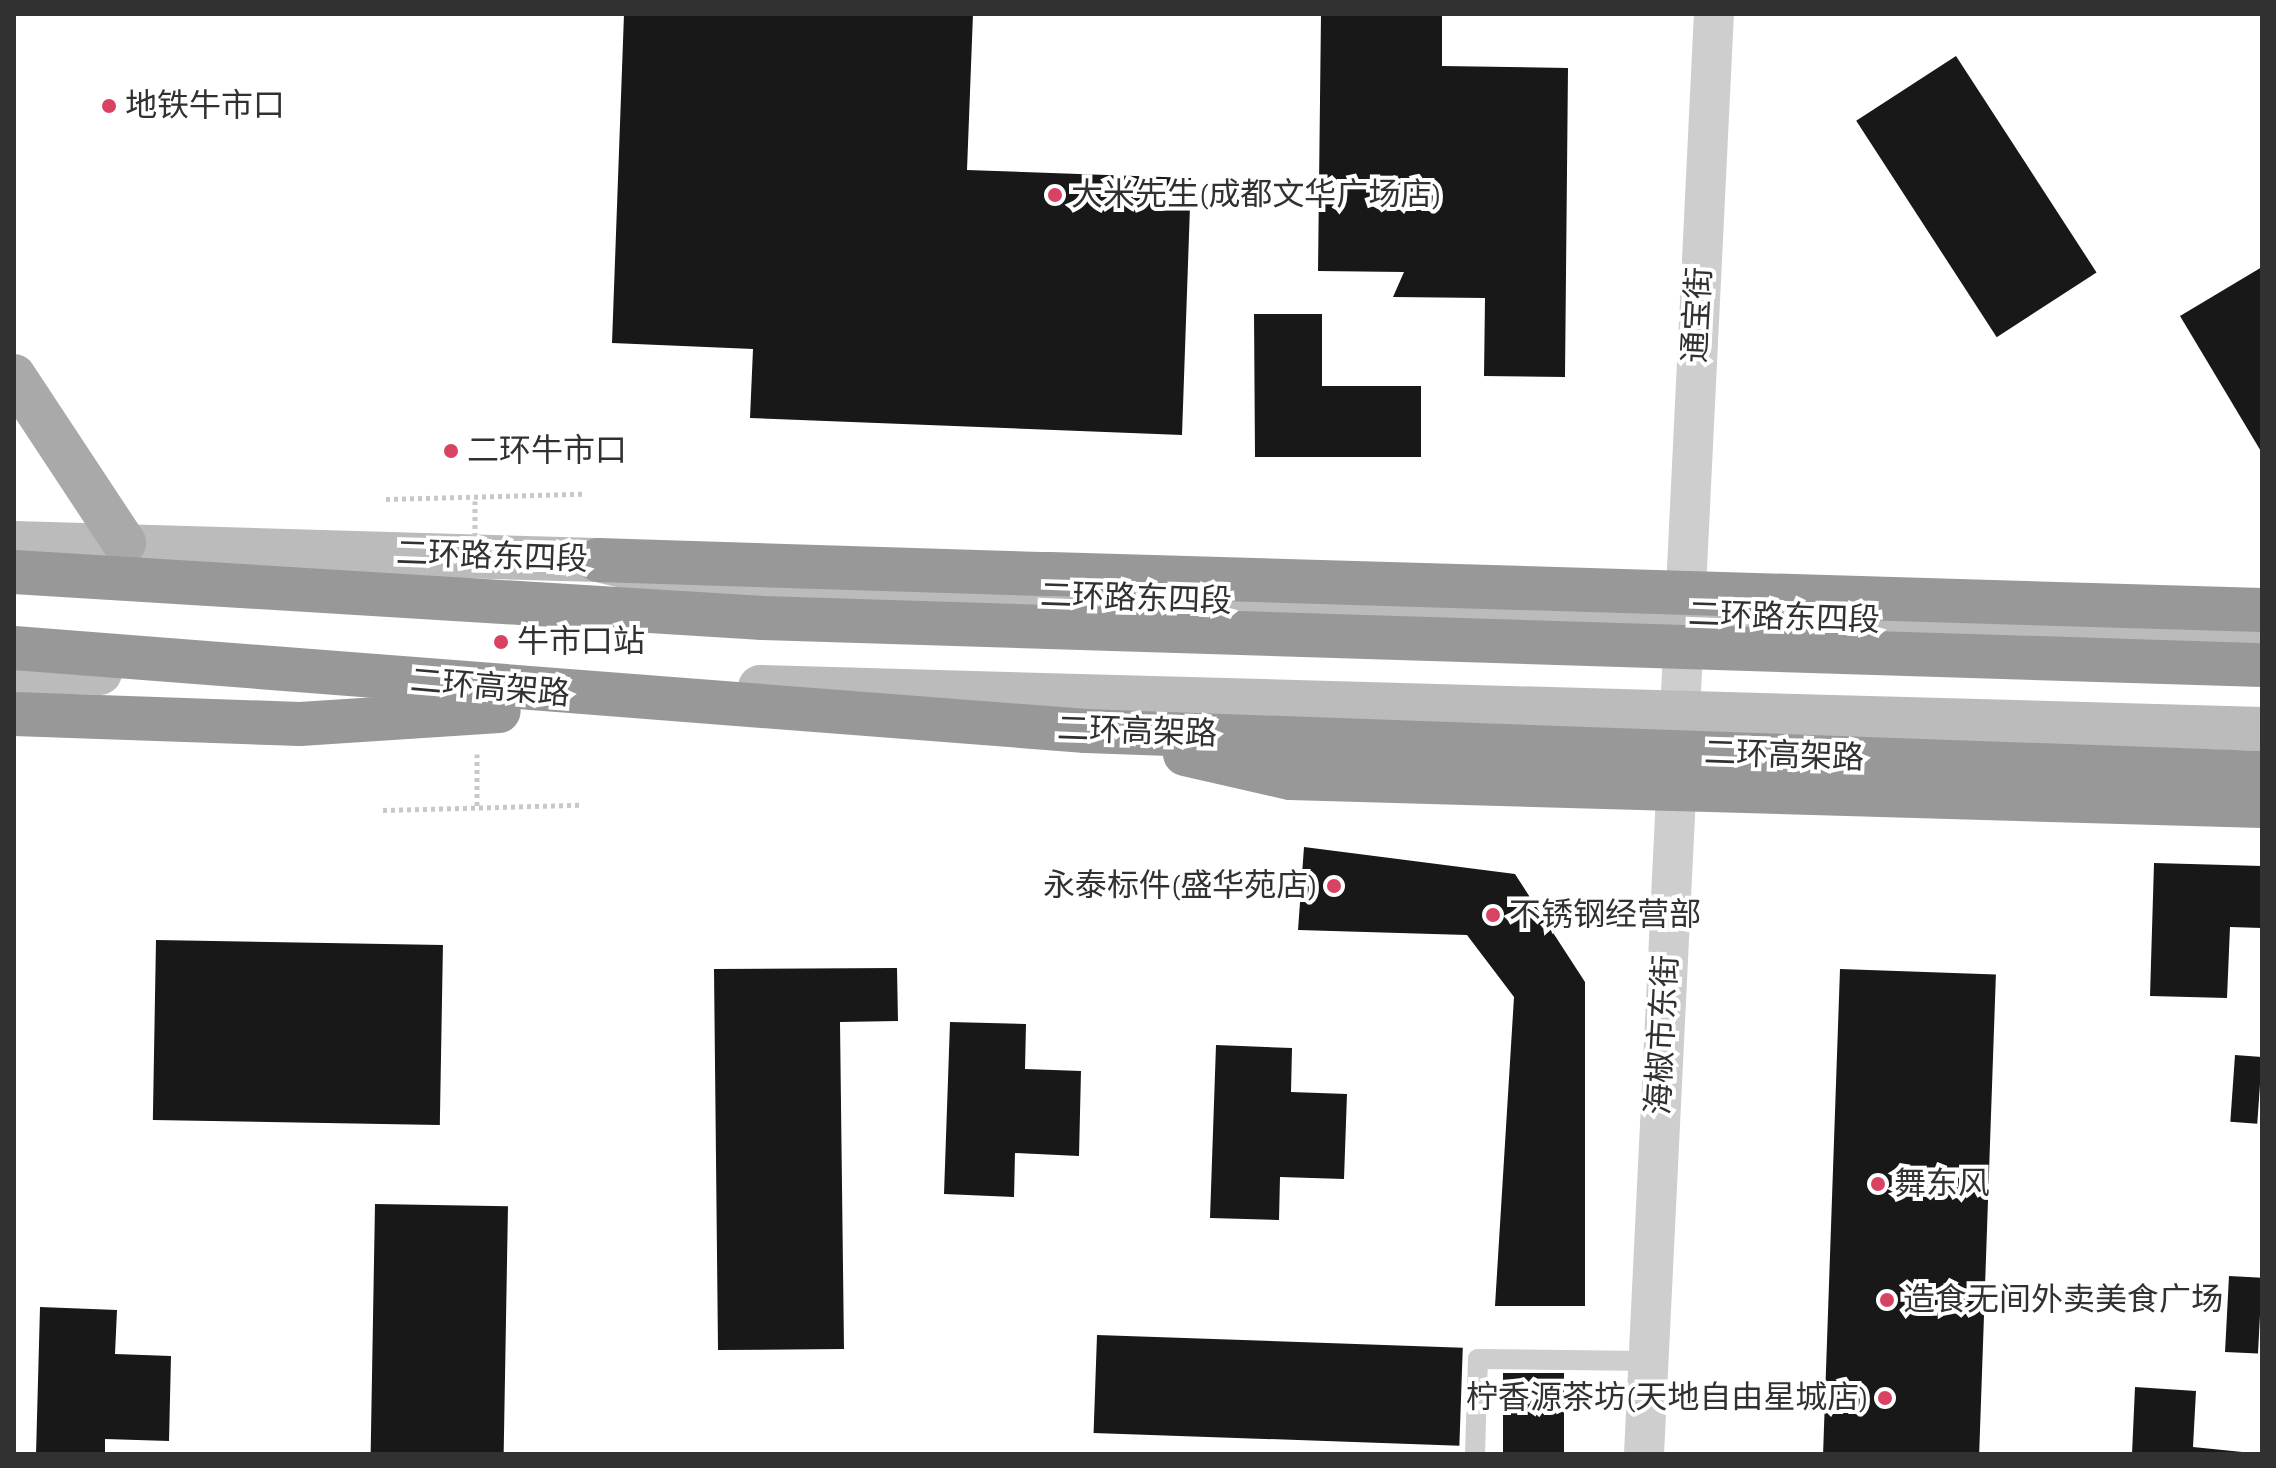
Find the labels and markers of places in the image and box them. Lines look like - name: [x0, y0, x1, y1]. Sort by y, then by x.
- place label: 地铁牛市口: [125, 87, 285, 125]
- marker: 地铁牛市口: [100, 97, 118, 115]
- place label: 大米先生(成都文华广场店): [1071, 176, 1442, 214]
- marker: 大米先生(成都文华广场店): [1046, 186, 1064, 204]
- place label: 二环牛市口: [467, 432, 627, 470]
- marker: 二环牛市口: [442, 442, 460, 460]
- place label: 牛市口站: [517, 623, 645, 661]
- marker: 牛市口站: [492, 633, 510, 651]
- place label: 永泰标件(盛华苑店): [1043, 867, 1318, 905]
- marker: 永泰标件(盛华苑店): [1325, 877, 1343, 895]
- place label: 不锈钢经营部: [1509, 896, 1701, 934]
- marker: 不锈钢经营部: [1484, 906, 1502, 924]
- place label: 舞东风: [1894, 1165, 1990, 1203]
- marker: 舞东风: [1869, 1175, 1887, 1193]
- place label: 造食无间外卖美食广场: [1903, 1281, 2223, 1319]
- marker: 造食无间外卖美食广场: [1878, 1291, 1896, 1309]
- place label: 柠香源茶坊(天地自由星城店): [1466, 1379, 1869, 1417]
- marker: 柠香源茶坊(天地自由星城店): [1876, 1389, 1894, 1407]

